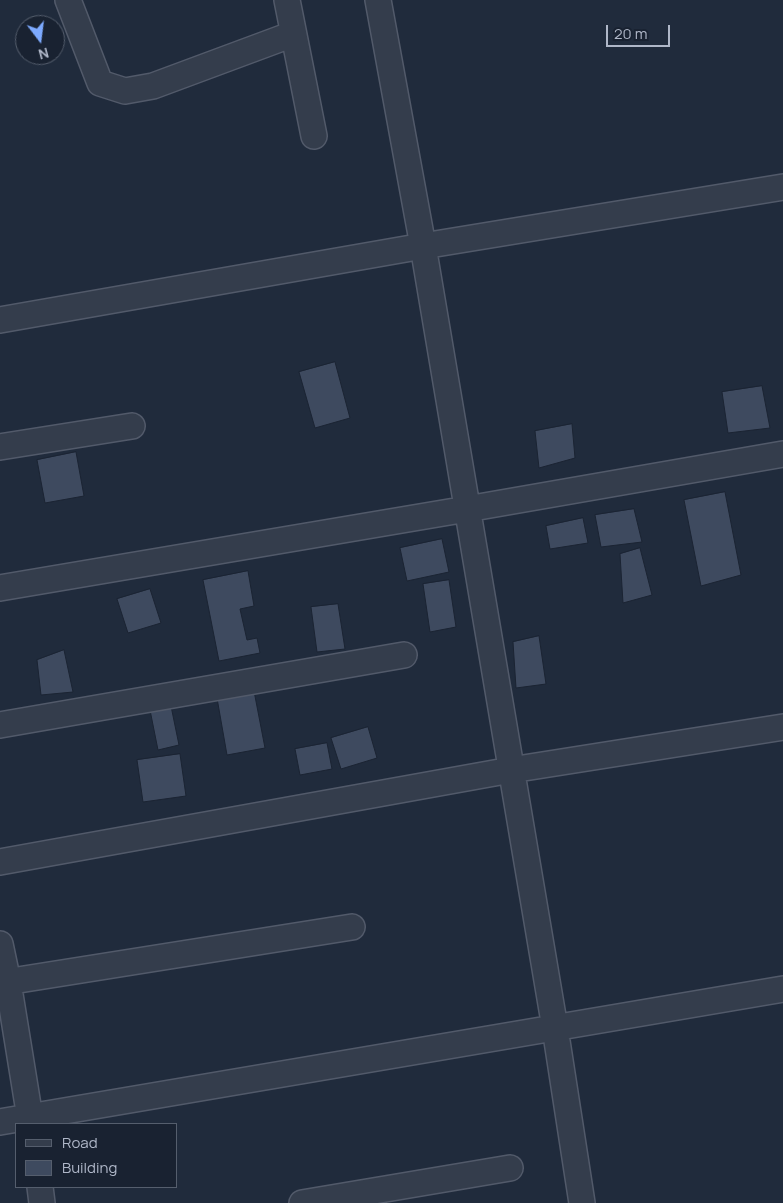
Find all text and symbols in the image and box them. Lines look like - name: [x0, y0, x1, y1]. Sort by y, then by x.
- north arrow: [15, 15, 65, 65]
- scale bar: [608, 15, 672, 47]
- text: 20 m: [614, 23, 647, 44]
- text: N: [36, 44, 51, 64]
- legend: [15, 1123, 178, 1188]
- text: Road: [62, 1132, 98, 1153]
- text: Building: [62, 1157, 117, 1178]

